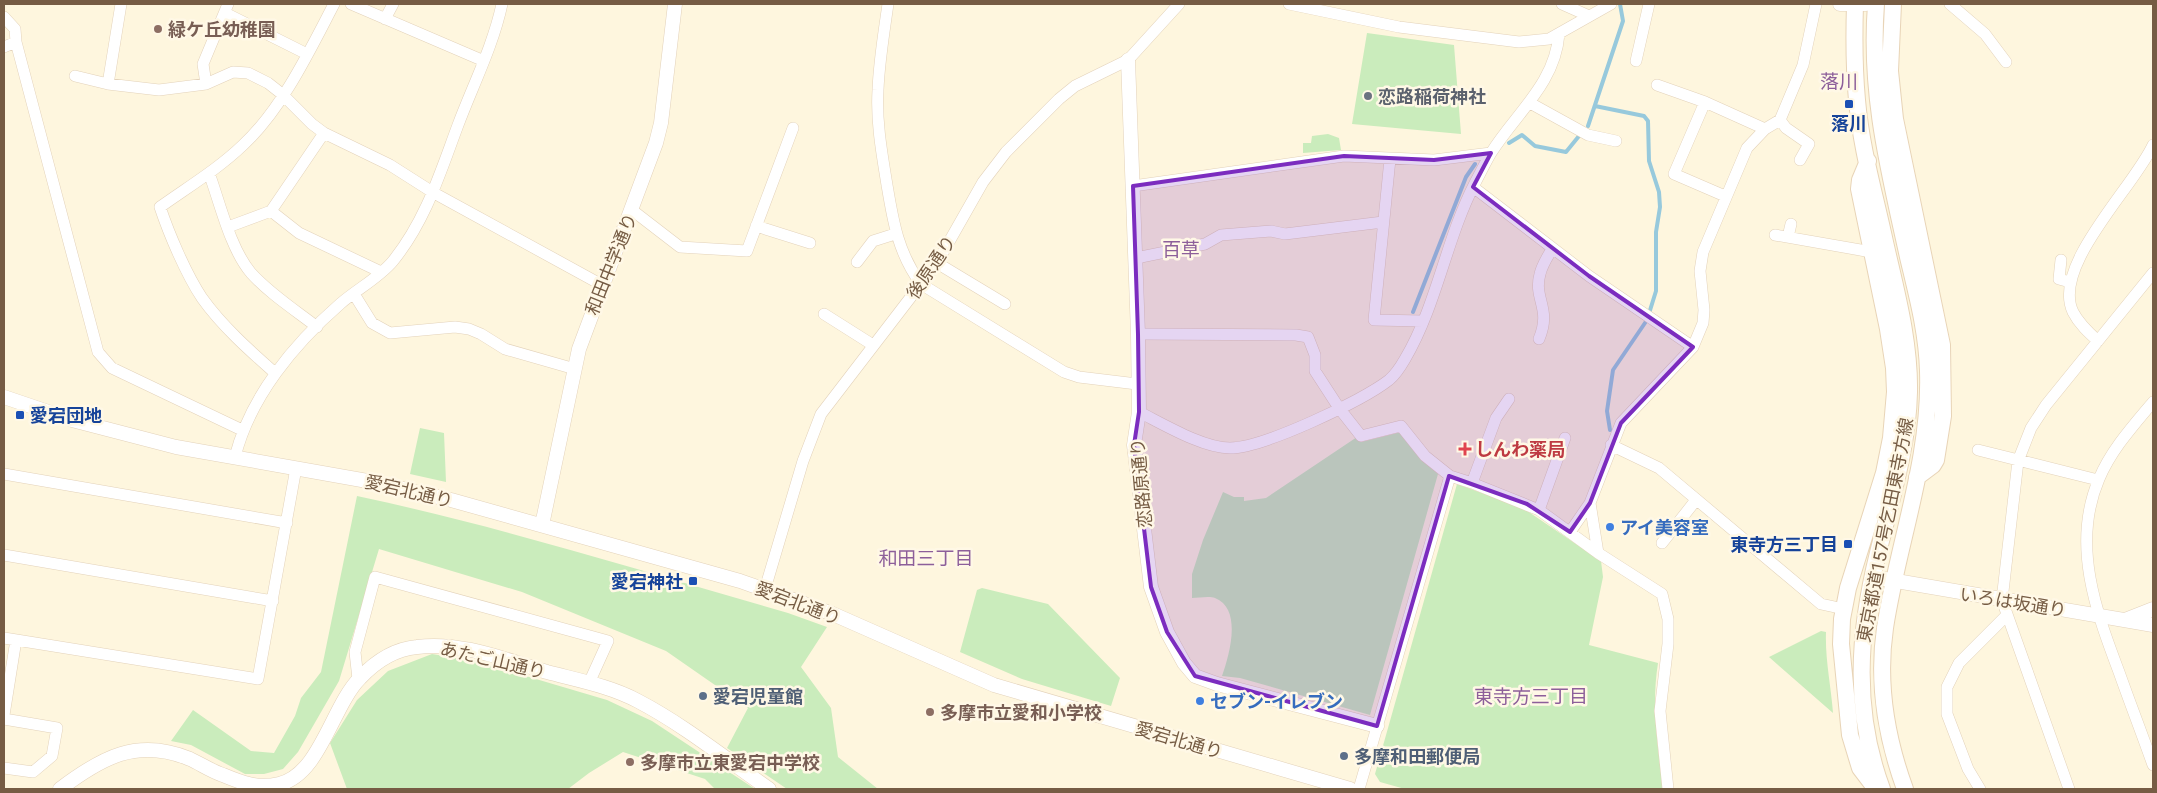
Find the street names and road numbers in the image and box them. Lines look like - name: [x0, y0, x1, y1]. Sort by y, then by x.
- street label: 和田中学通り: [581, 210, 641, 318]
- street label: 後原通り: [902, 231, 960, 303]
- street label: 東京都道157号乞田東寺方線: [1853, 416, 1917, 644]
- street label: 恋路原通り: [1127, 437, 1155, 529]
- street label: 愛宕北通り: [363, 471, 455, 511]
- street label: 愛宕北通り: [752, 577, 844, 629]
- street label: いろは坂通り: [1958, 583, 2068, 621]
- street label: あたご山通り: [438, 638, 548, 682]
- street label: 愛宕北通り: [1133, 718, 1225, 762]

